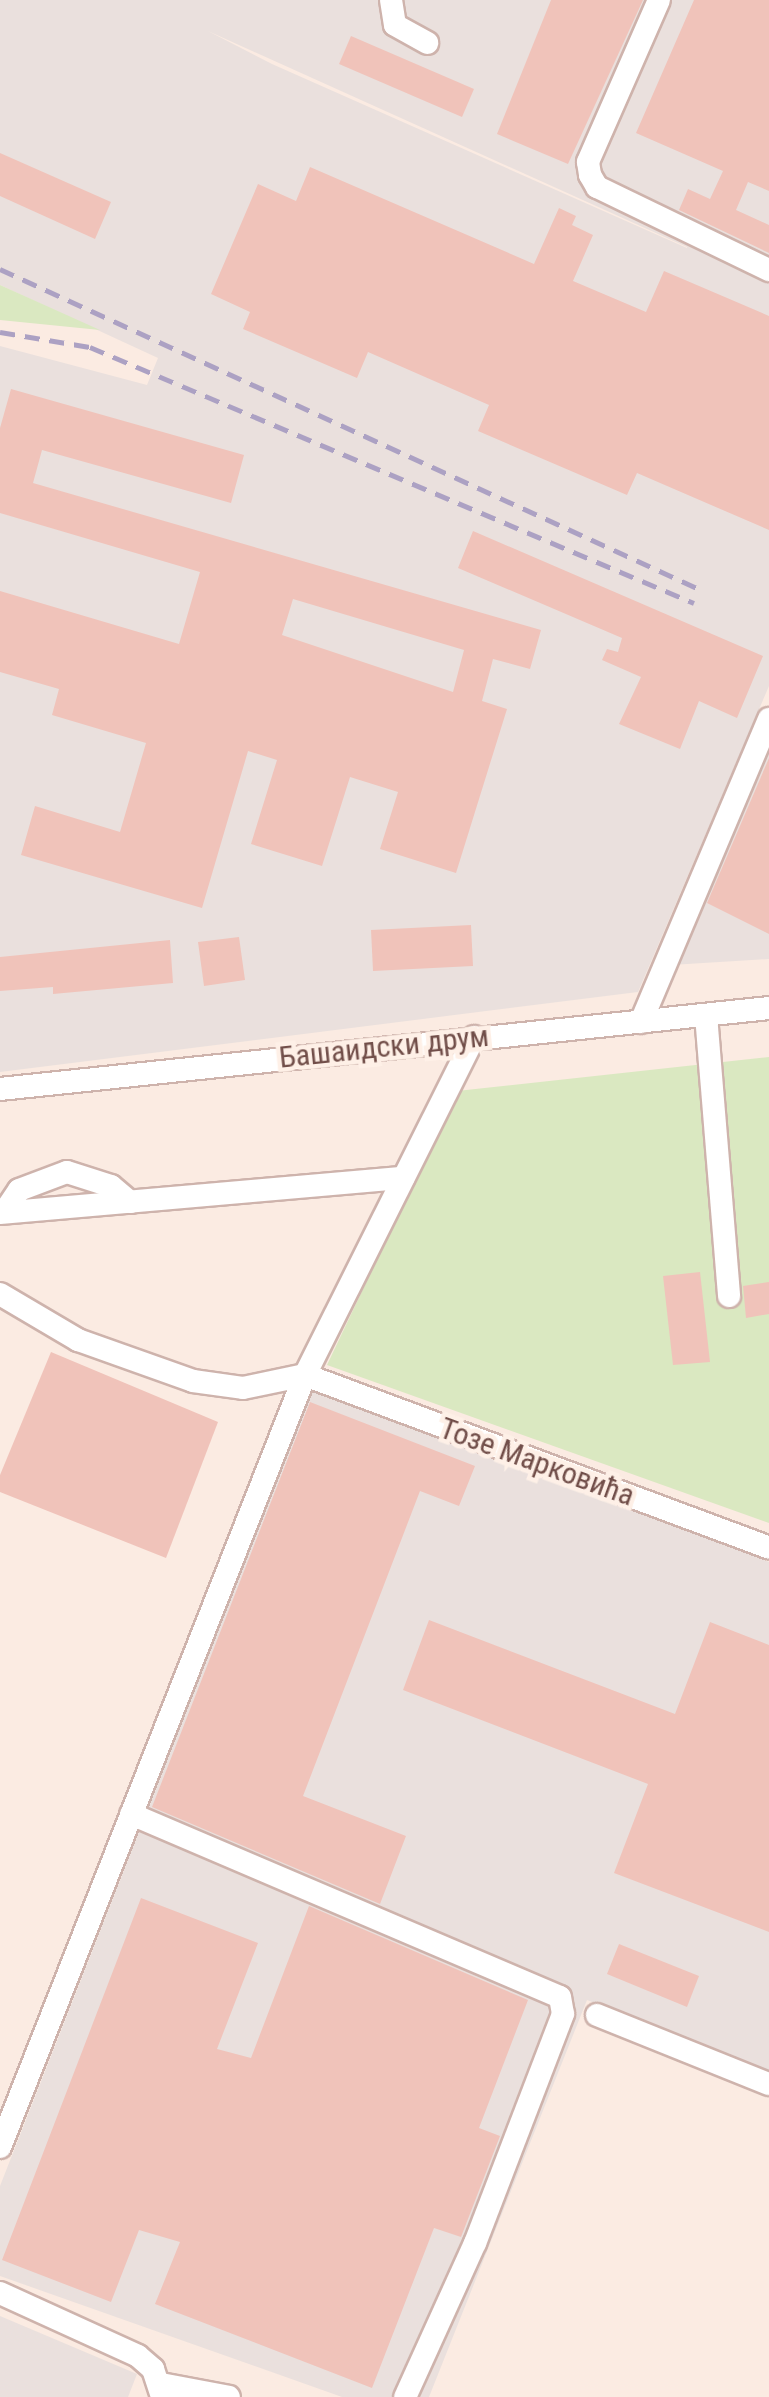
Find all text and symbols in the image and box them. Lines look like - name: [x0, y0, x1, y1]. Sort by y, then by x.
- street label: Башаидски друм: [277, 1018, 491, 1076]
- street label: Тозе Марковића: [435, 1410, 639, 1514]

